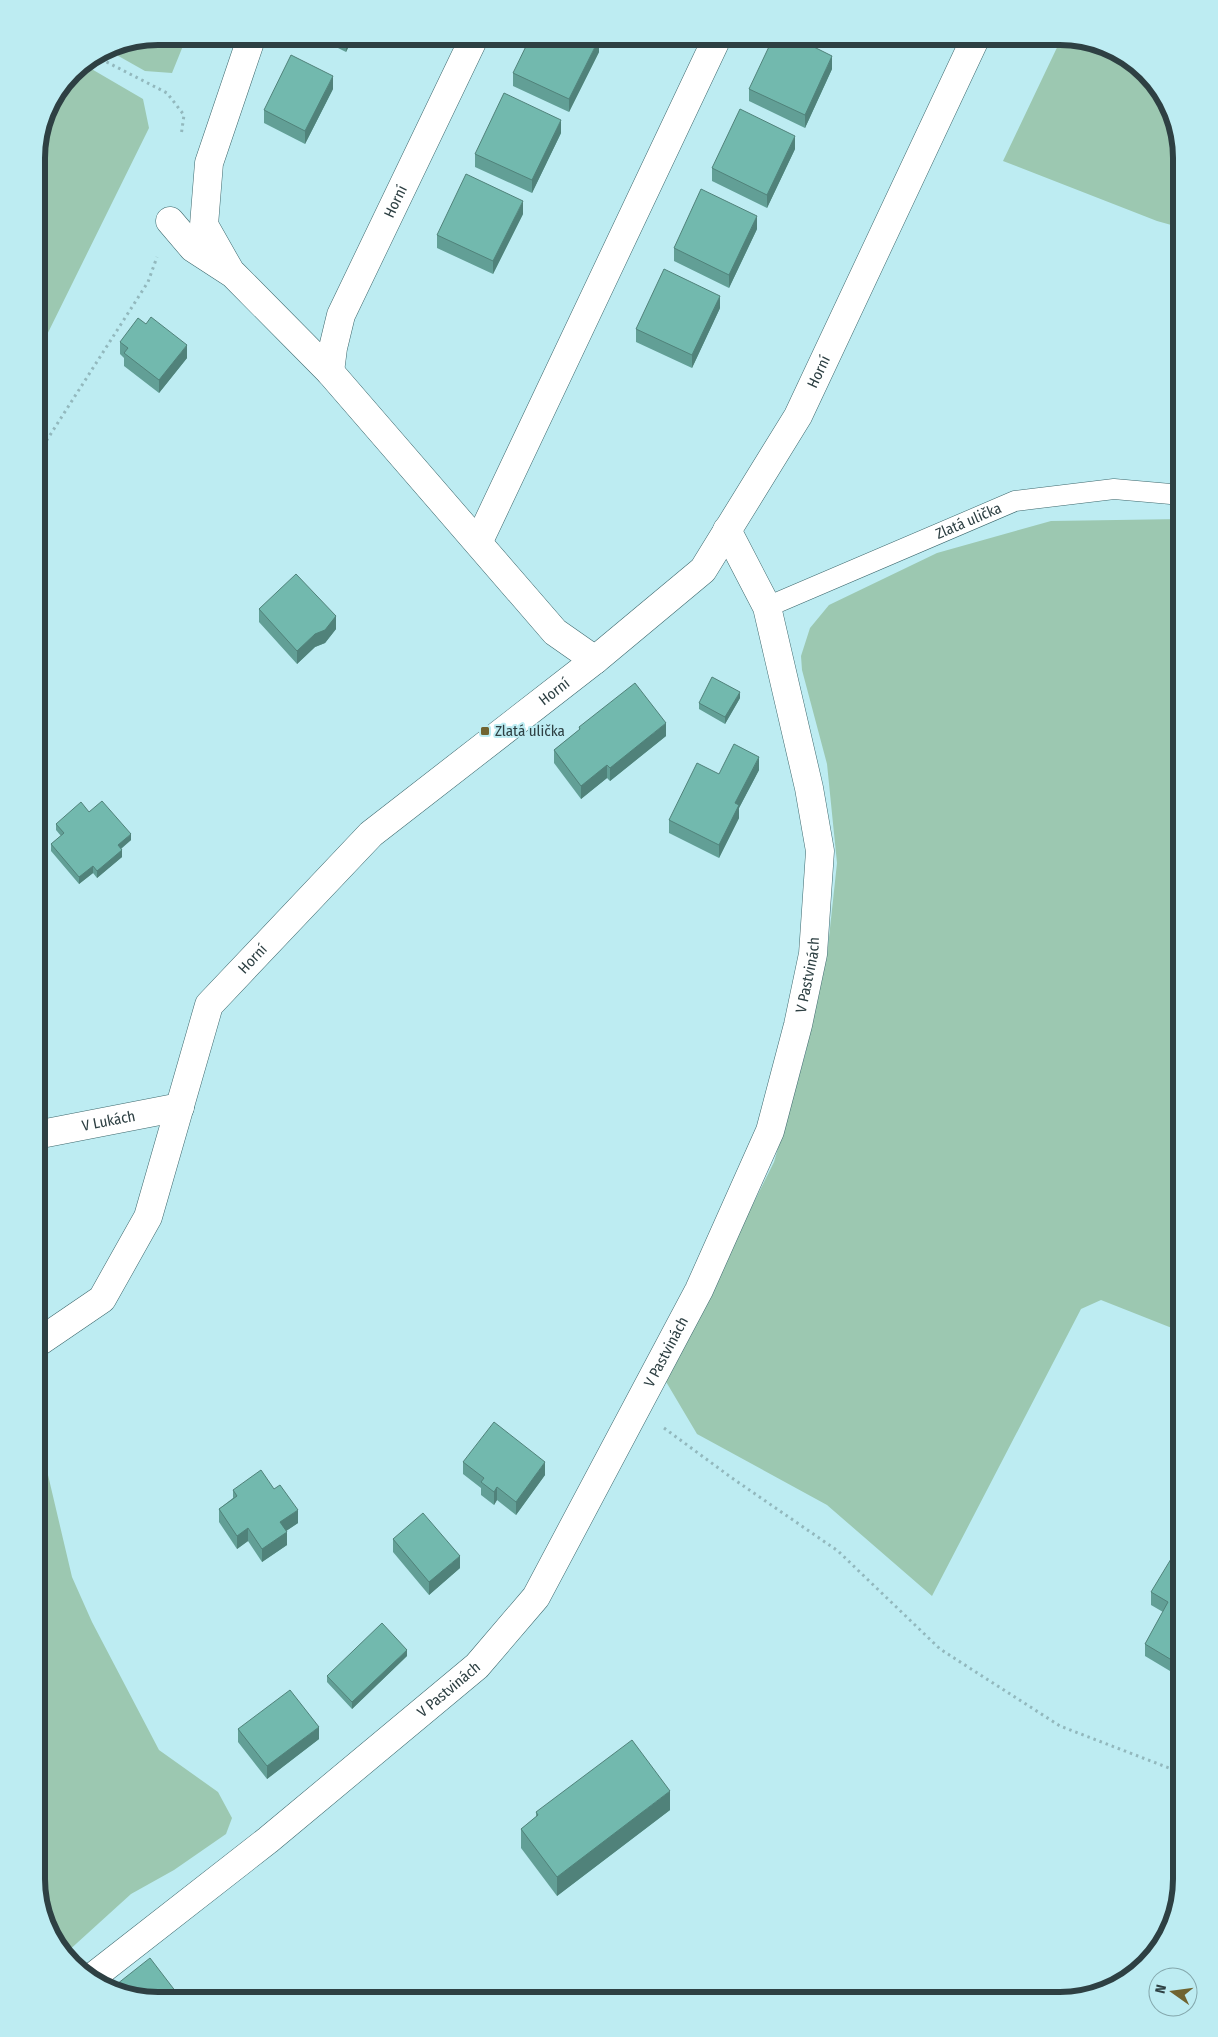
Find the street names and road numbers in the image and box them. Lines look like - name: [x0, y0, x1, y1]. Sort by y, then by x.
- street label: Horní: [380, 182, 411, 221]
- street label: Horní: [803, 352, 834, 391]
- street label: Zlatá ulička: [933, 499, 1004, 543]
- street label: Horní: [535, 674, 573, 709]
- street label: V Pastvinách: [792, 937, 823, 1014]
- street label: Horní: [234, 940, 271, 977]
- street label: V Lukách: [80, 1107, 137, 1135]
- street label: V Pastvinách: [640, 1314, 692, 1390]
- street label: V Pastvinách: [413, 1658, 484, 1721]

